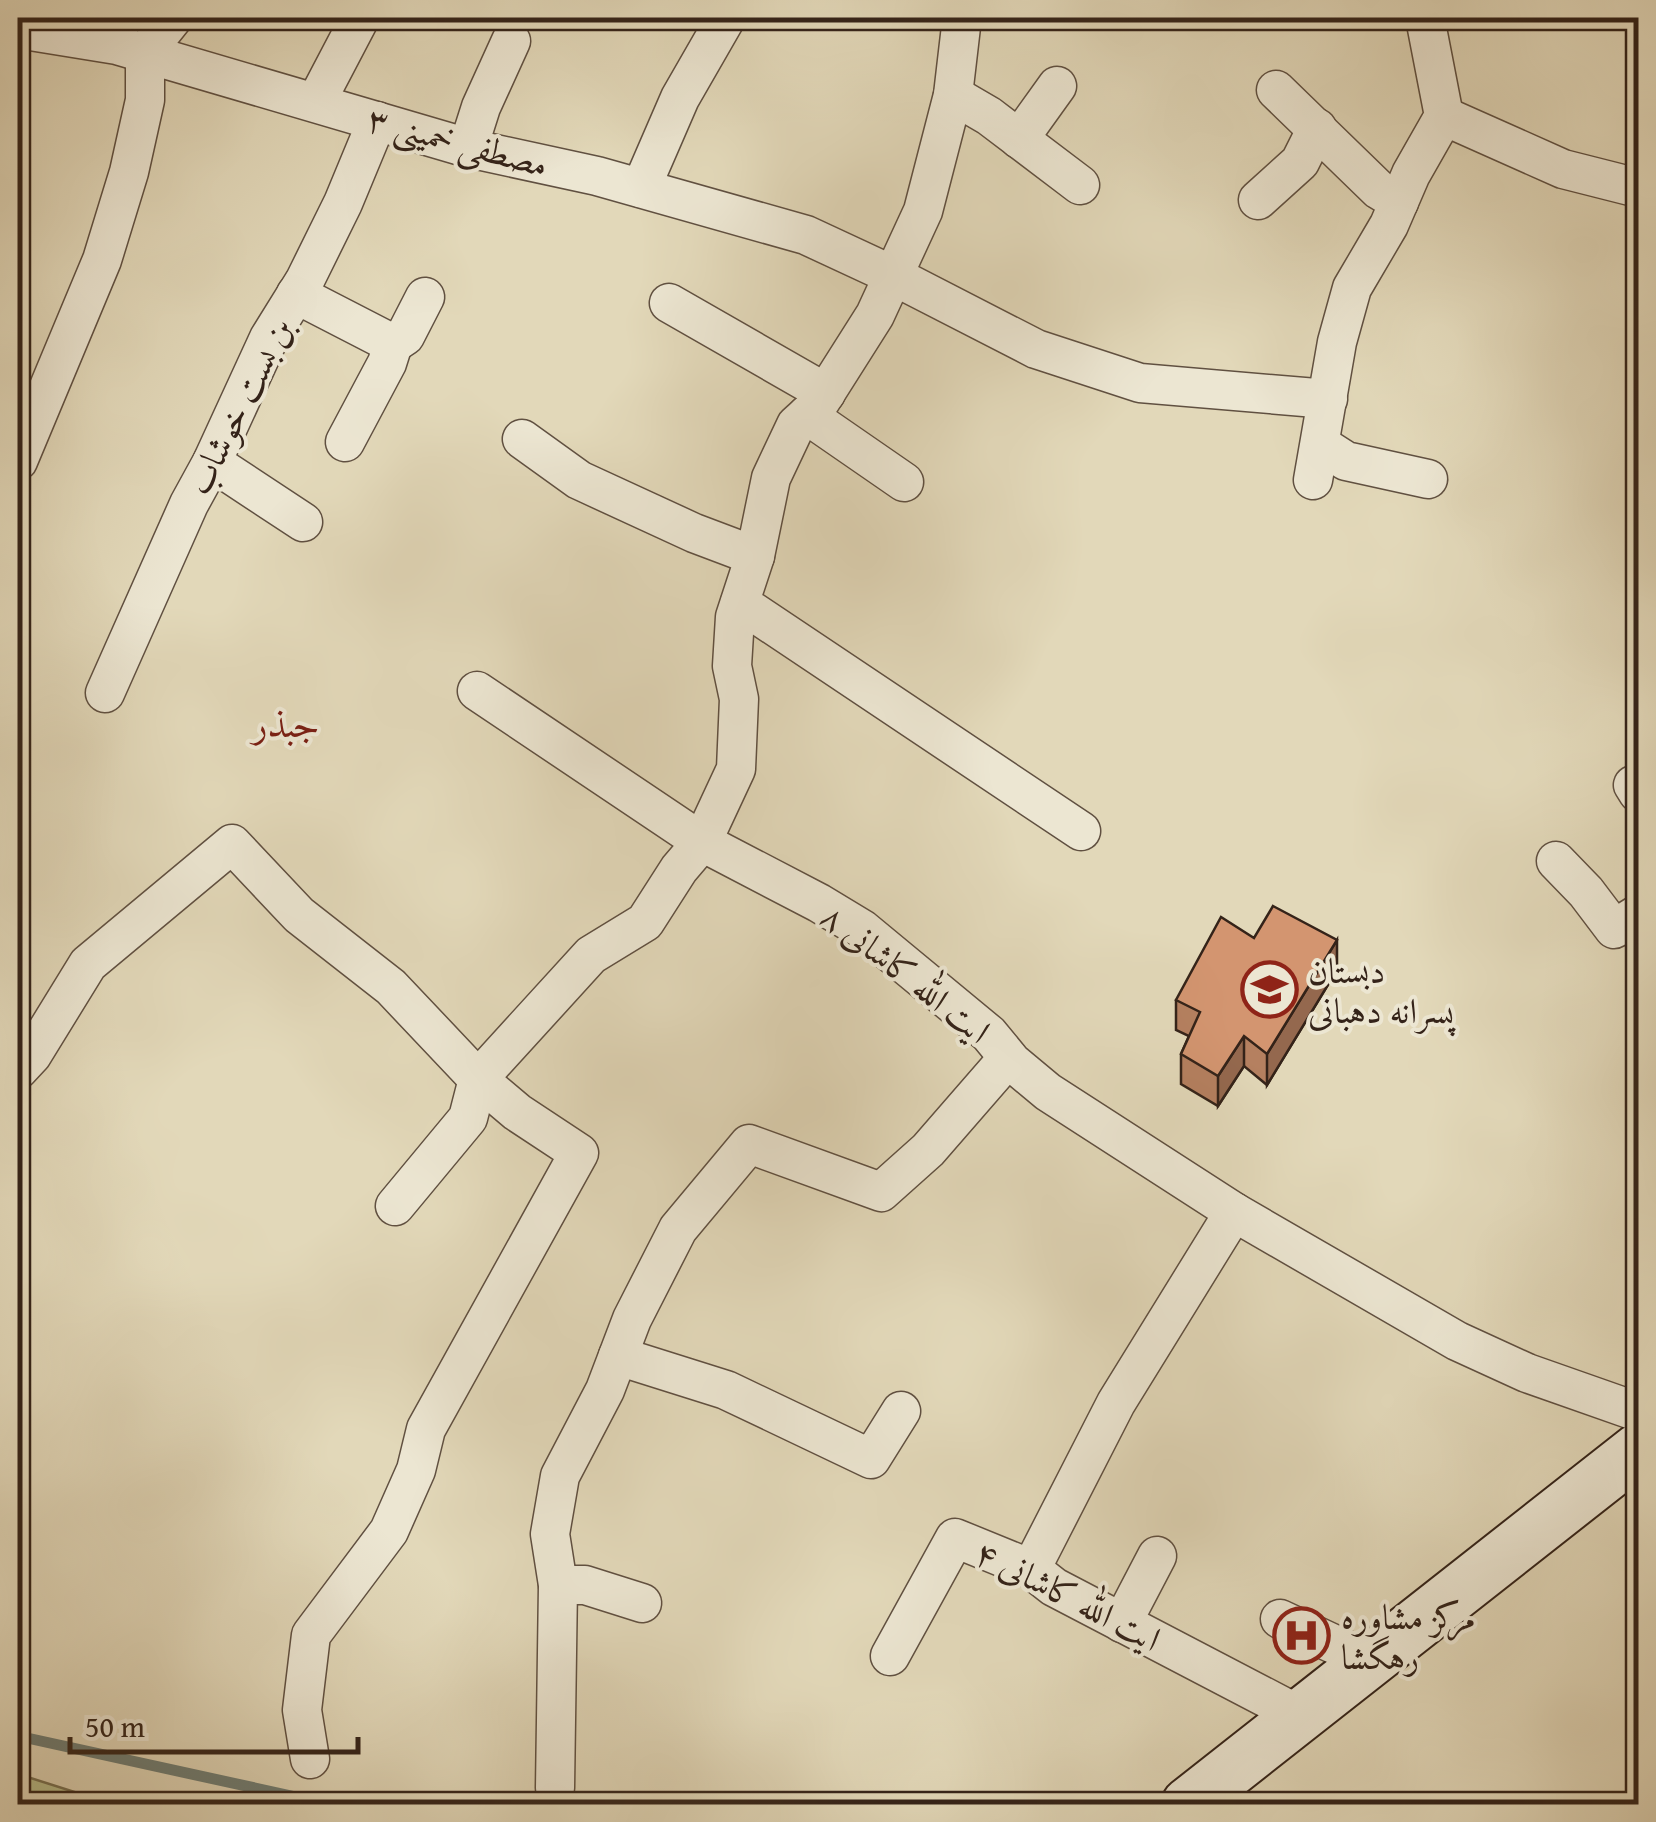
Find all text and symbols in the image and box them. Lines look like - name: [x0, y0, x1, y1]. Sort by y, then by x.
- street label: مصطفی خمینی ۳: [362, 92, 554, 191]
- street label: بن بست خوشاب: [173, 309, 305, 503]
- district label: جبذر: [248, 695, 320, 751]
- street label: ایت الله کاشانی ۸: [810, 890, 1002, 1055]
- place label: دبستان پسرانه دهبانی: [1308, 945, 1457, 1037]
- school or university icon: دبستان پسرانه دهبانی: [1239, 960, 1299, 1020]
- street label: ایت الله کاشانی ۴: [966, 1525, 1170, 1664]
- place label: مرکز مشاوره رهگشا: [1341, 1591, 1476, 1682]
- hospital icon: مرکز مشاوره رهگشا: [1272, 1606, 1332, 1666]
- scale bar: [70, 1692, 358, 1754]
- text: 50 m: [85, 1704, 145, 1748]

